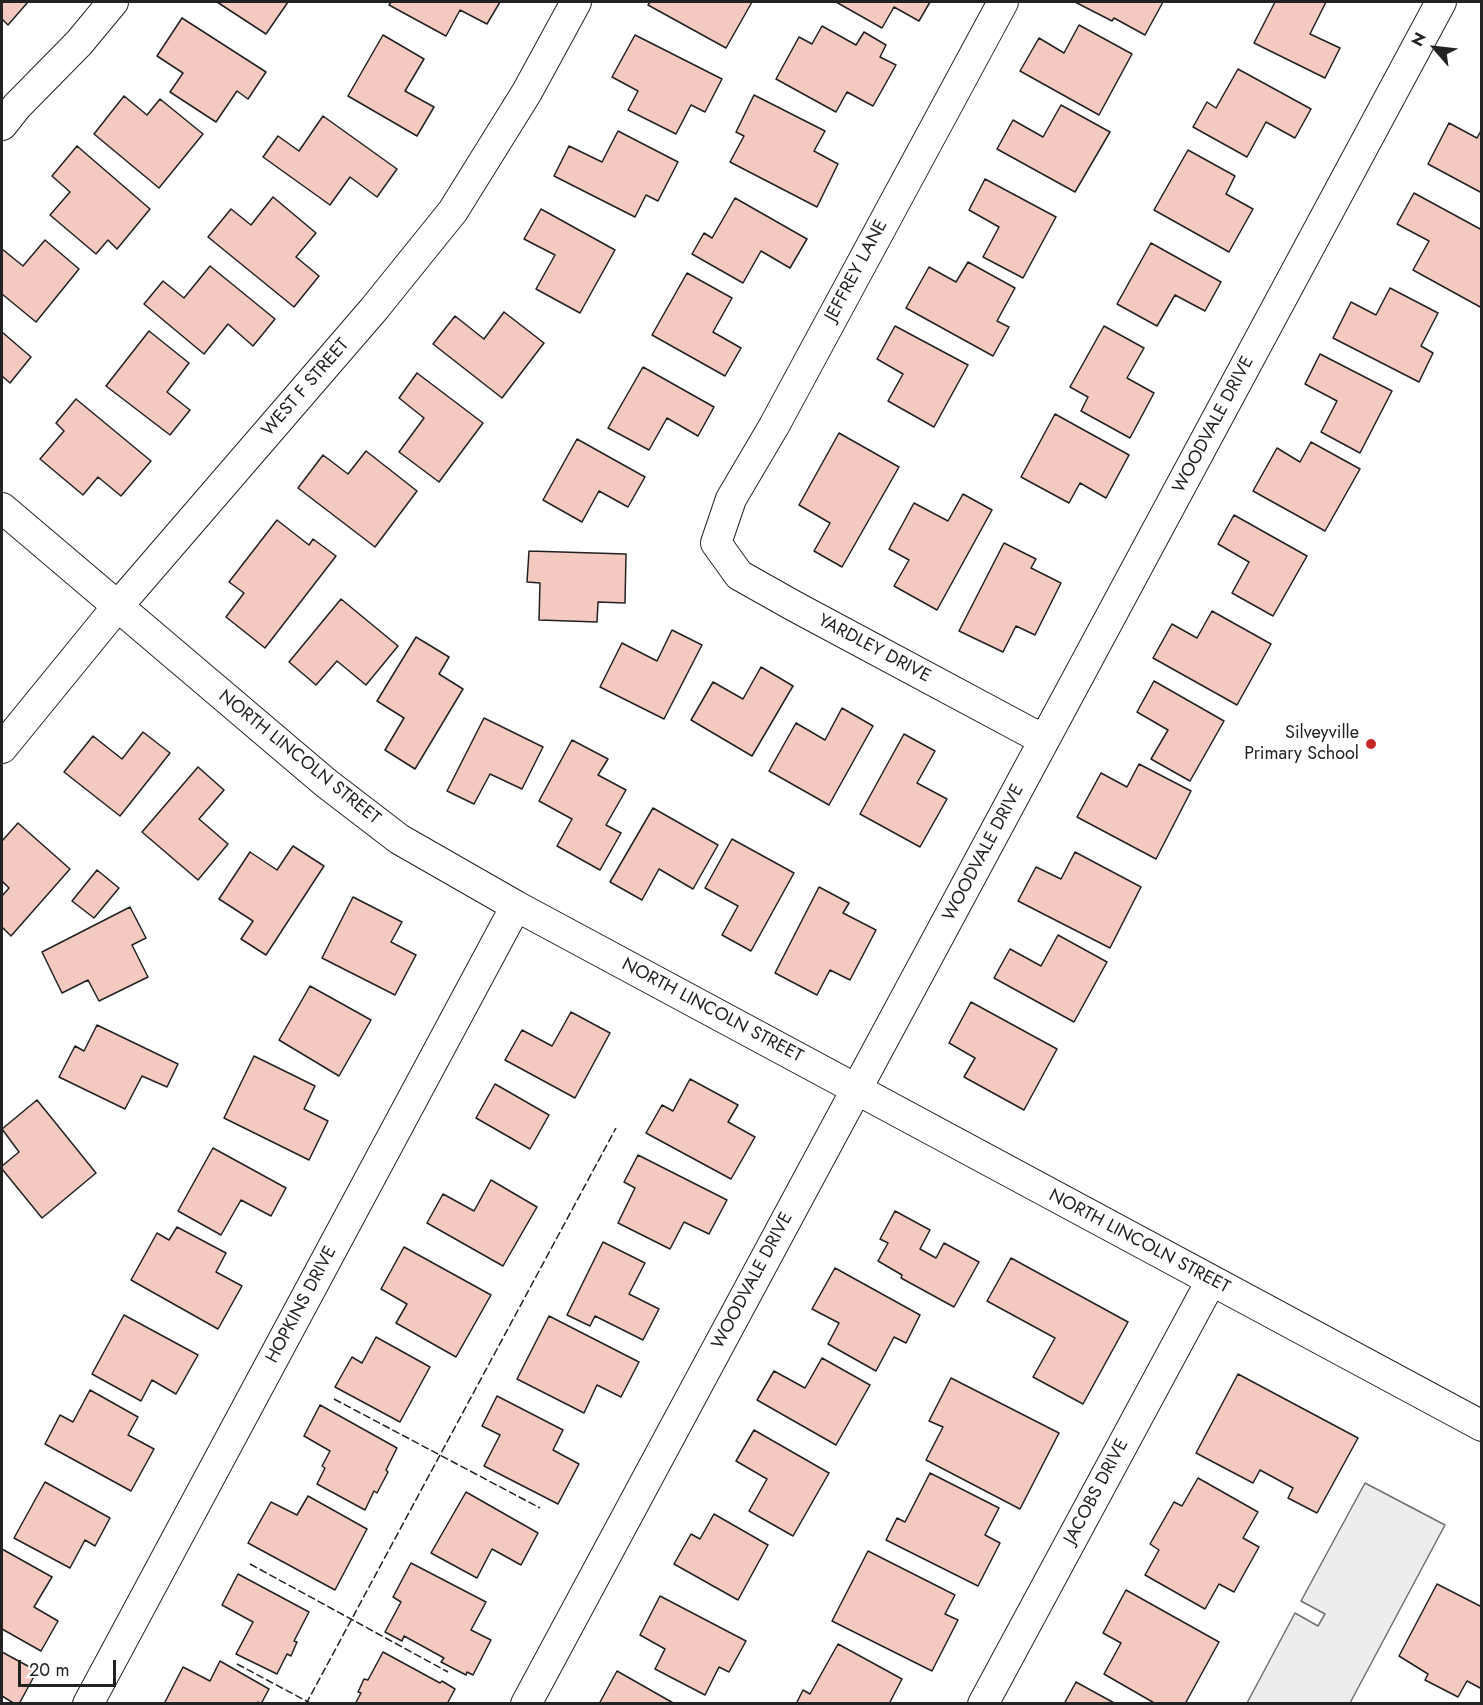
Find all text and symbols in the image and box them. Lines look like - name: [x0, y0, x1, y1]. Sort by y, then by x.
- north arrow: [1405, 18, 1465, 78]
- text: N: [1406, 28, 1432, 50]
- street label: JEFFREY LANE: [821, 216, 893, 326]
- street label: WEST F STREET: [258, 335, 354, 441]
- street label: WOODVALE DRIVE: [1169, 353, 1259, 497]
- street label: YARDLEY DRIVE: [814, 610, 934, 688]
- street label: NORTH LINCOLN STREET: [214, 686, 384, 830]
- place label: Silveyville Primary School: [1244, 723, 1359, 766]
- marker: Silveyville Primary School: [1364, 737, 1378, 751]
- street label: WOODVALE DRIVE: [939, 781, 1029, 925]
- street label: NORTH LINCOLN STREET: [618, 954, 806, 1068]
- street label: NORTH LINCOLN STREET: [1045, 1185, 1233, 1299]
- street label: WOODVALE DRIVE: [708, 1209, 798, 1353]
- street label: HOPKINS DRIVE: [262, 1243, 342, 1367]
- street label: JACOBS DRIVE: [1060, 1436, 1134, 1548]
- scale bar: [21, 1648, 118, 1686]
- text: 20 m: [29, 1657, 69, 1683]

